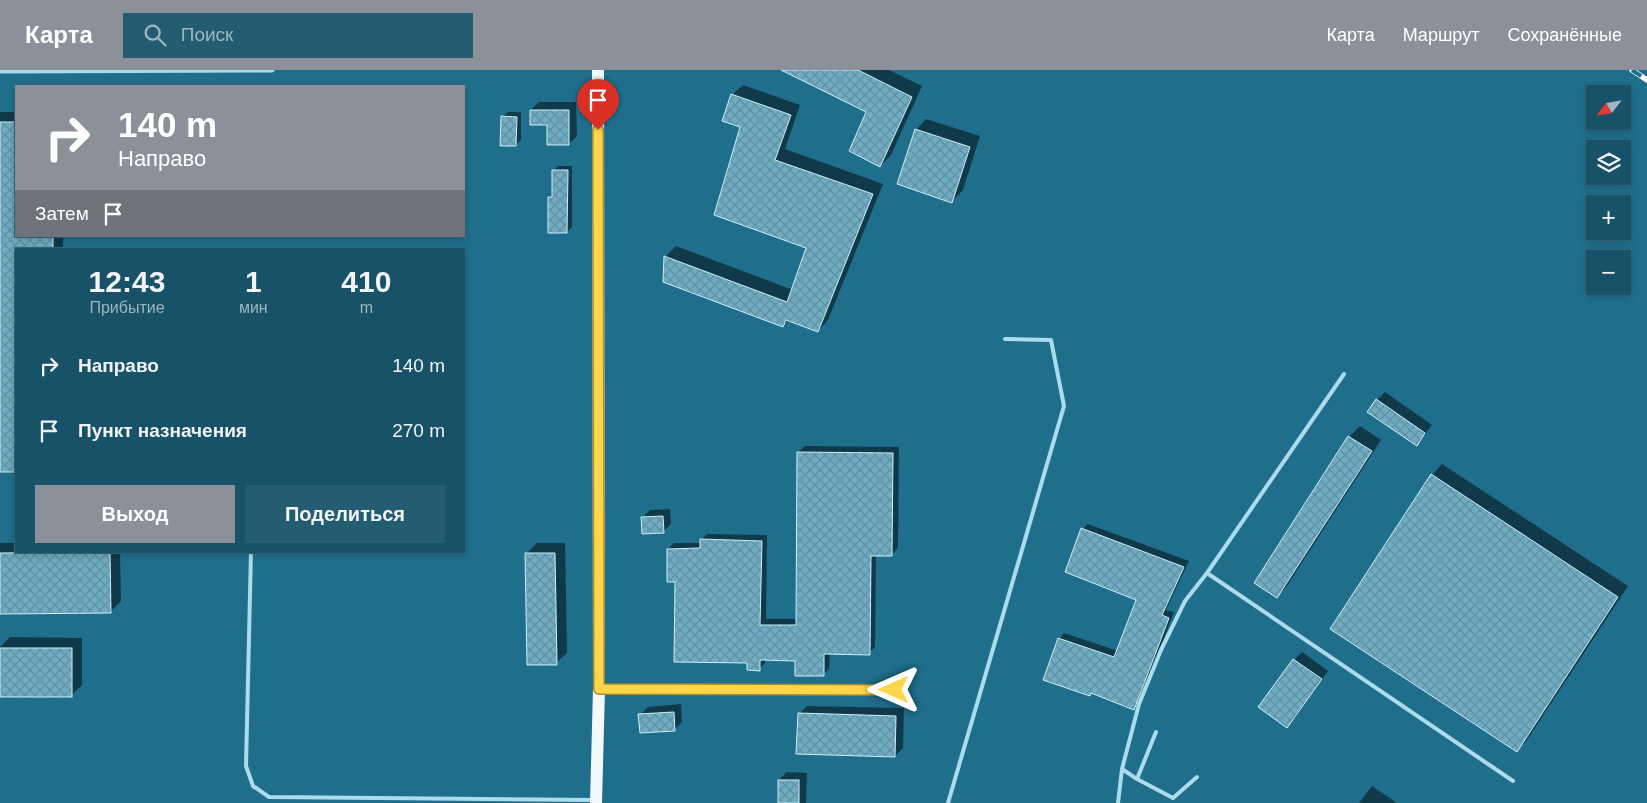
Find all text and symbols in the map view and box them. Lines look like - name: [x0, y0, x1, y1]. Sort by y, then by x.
- search box: [123, 13, 473, 58]
- text: Карта: [25, 21, 93, 48]
- icon: search: [141, 21, 169, 49]
- text: Поиск: [181, 24, 233, 45]
- text: Карта: [1327, 25, 1375, 45]
- text: Маршрут: [1403, 25, 1479, 45]
- text: Сохранённые: [1507, 25, 1622, 45]
- pin: [577, 79, 619, 130]
- north arrow: [1586, 85, 1631, 130]
- map controls: [1586, 85, 1631, 295]
- icon: arrive: [584, 86, 612, 114]
- icon: right: [35, 105, 100, 170]
- text: 140 m: [118, 105, 217, 144]
- button: layers: [1586, 140, 1631, 185]
- text: Направо: [118, 146, 206, 171]
- button: +: [1586, 195, 1631, 240]
- icon: arrive: [99, 200, 127, 228]
- text: Затем: [35, 203, 89, 224]
- button: −: [1586, 250, 1631, 295]
- text: 12:43: [89, 265, 165, 298]
- text: 1: [245, 265, 262, 298]
- text: 410: [341, 265, 391, 298]
- text: Прибытие: [89, 299, 165, 316]
- text: мин: [239, 299, 268, 316]
- text: m: [360, 299, 373, 316]
- icon: right: [35, 352, 63, 380]
- text: Направо: [78, 355, 159, 376]
- text: 140 m: [392, 355, 445, 376]
- icon: arrive: [35, 417, 63, 445]
- text: Пункт назначения: [78, 420, 247, 441]
- text: 270 m: [392, 420, 445, 441]
- button: Выход: [35, 485, 235, 543]
- button: Поделиться: [245, 485, 445, 543]
- position arrow: [867, 663, 919, 715]

